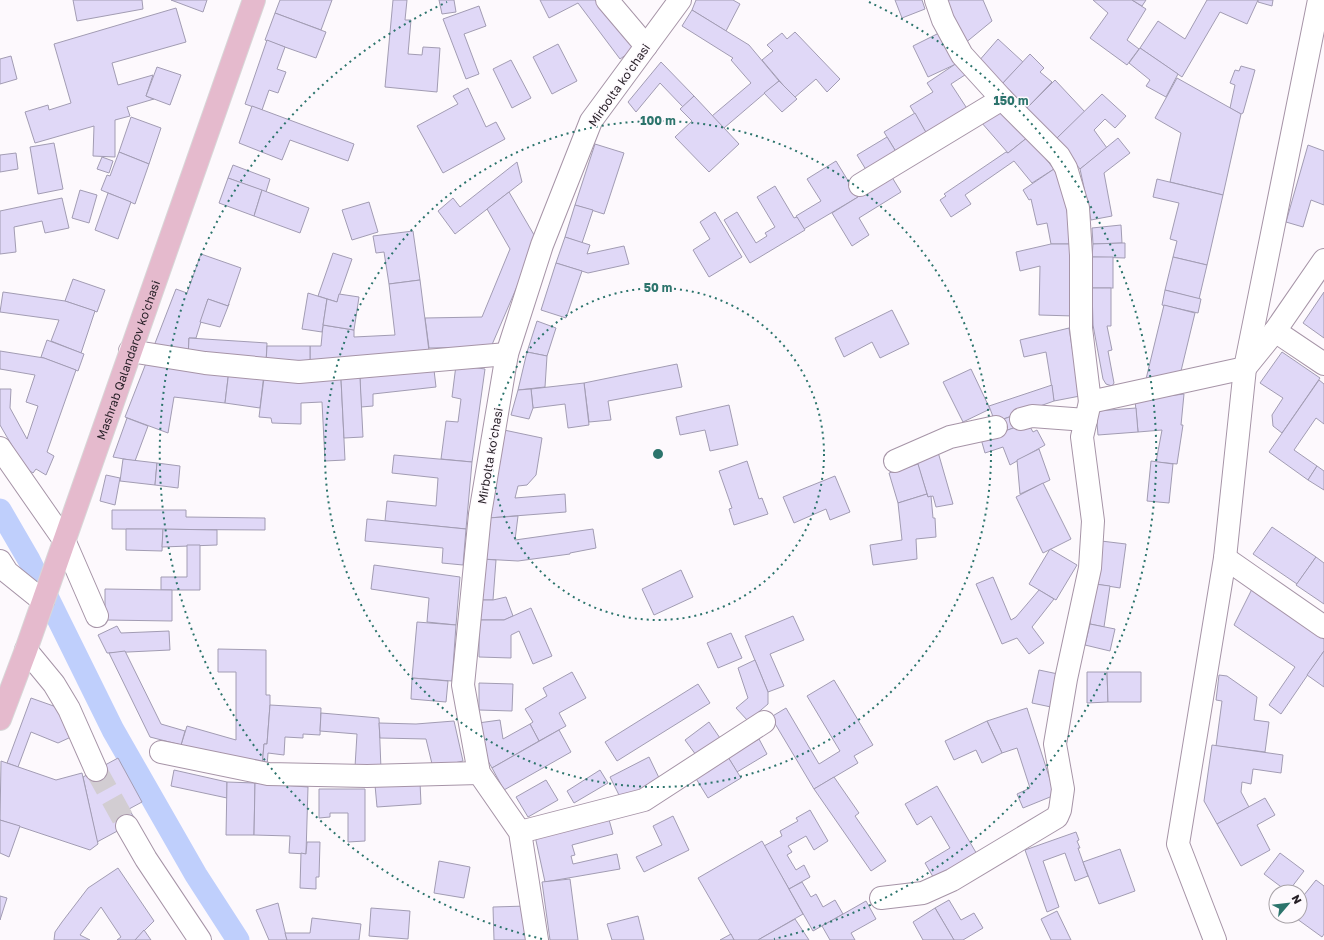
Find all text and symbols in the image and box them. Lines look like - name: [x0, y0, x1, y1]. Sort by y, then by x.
- street label: Mirbolta koʻchasi: [585, 41, 653, 129]
- text: 150 m: [994, 93, 1028, 108]
- text: 100 m: [640, 113, 676, 128]
- street label: Mashrab Qalandarov ko'chasi: [93, 278, 163, 442]
- text: 50 m: [644, 280, 672, 295]
- street label: Mirbolta koʻchasi: [474, 407, 506, 505]
- centre of rings: [651, 447, 665, 461]
- north arrow: [1268, 884, 1308, 924]
- text: N: [1290, 892, 1305, 906]

